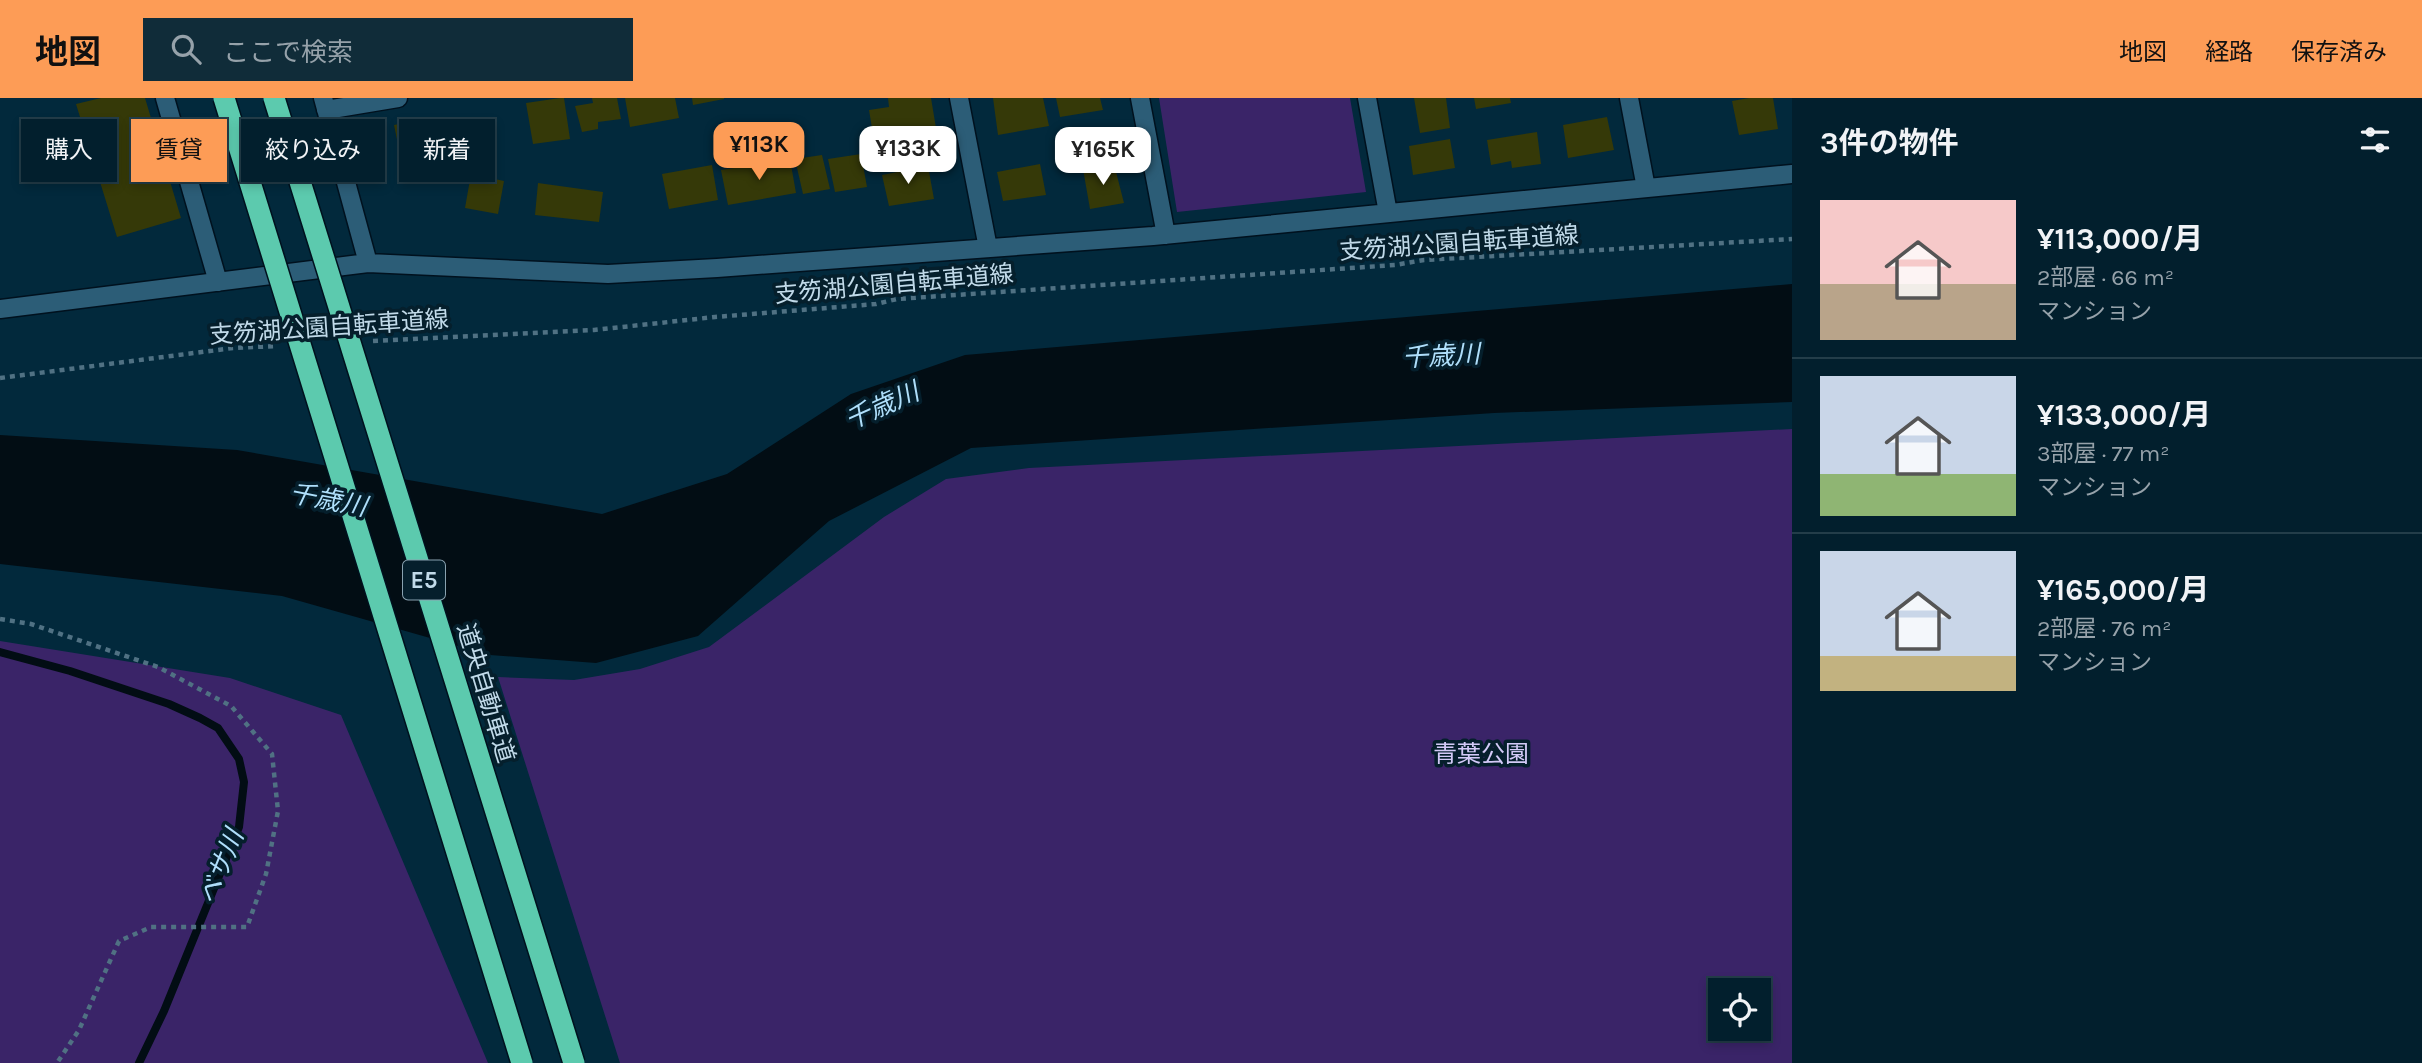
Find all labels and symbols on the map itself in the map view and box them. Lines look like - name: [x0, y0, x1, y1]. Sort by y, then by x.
- pin: ¥113K: [710, 122, 808, 182]
- pin: ¥133K: [859, 126, 957, 186]
- pin: ¥165K: [1054, 127, 1152, 187]
- street label: 支笏湖公園自転車道線: [1338, 221, 1580, 265]
- street label: 支笏湖公園自転車道線: [773, 260, 1015, 308]
- street label: 支笏湖公園自転車道線: [208, 305, 450, 349]
- water label: 千歳川: [1401, 338, 1484, 374]
- water label: 千歳川: [840, 375, 927, 436]
- water label: 千歳川: [287, 477, 372, 523]
- road number: E5: [403, 560, 445, 600]
- street label: 道央自動車道: [452, 620, 520, 766]
- park label: 青葉公園: [1433, 740, 1529, 768]
- water label: ベサ川: [192, 822, 251, 909]

